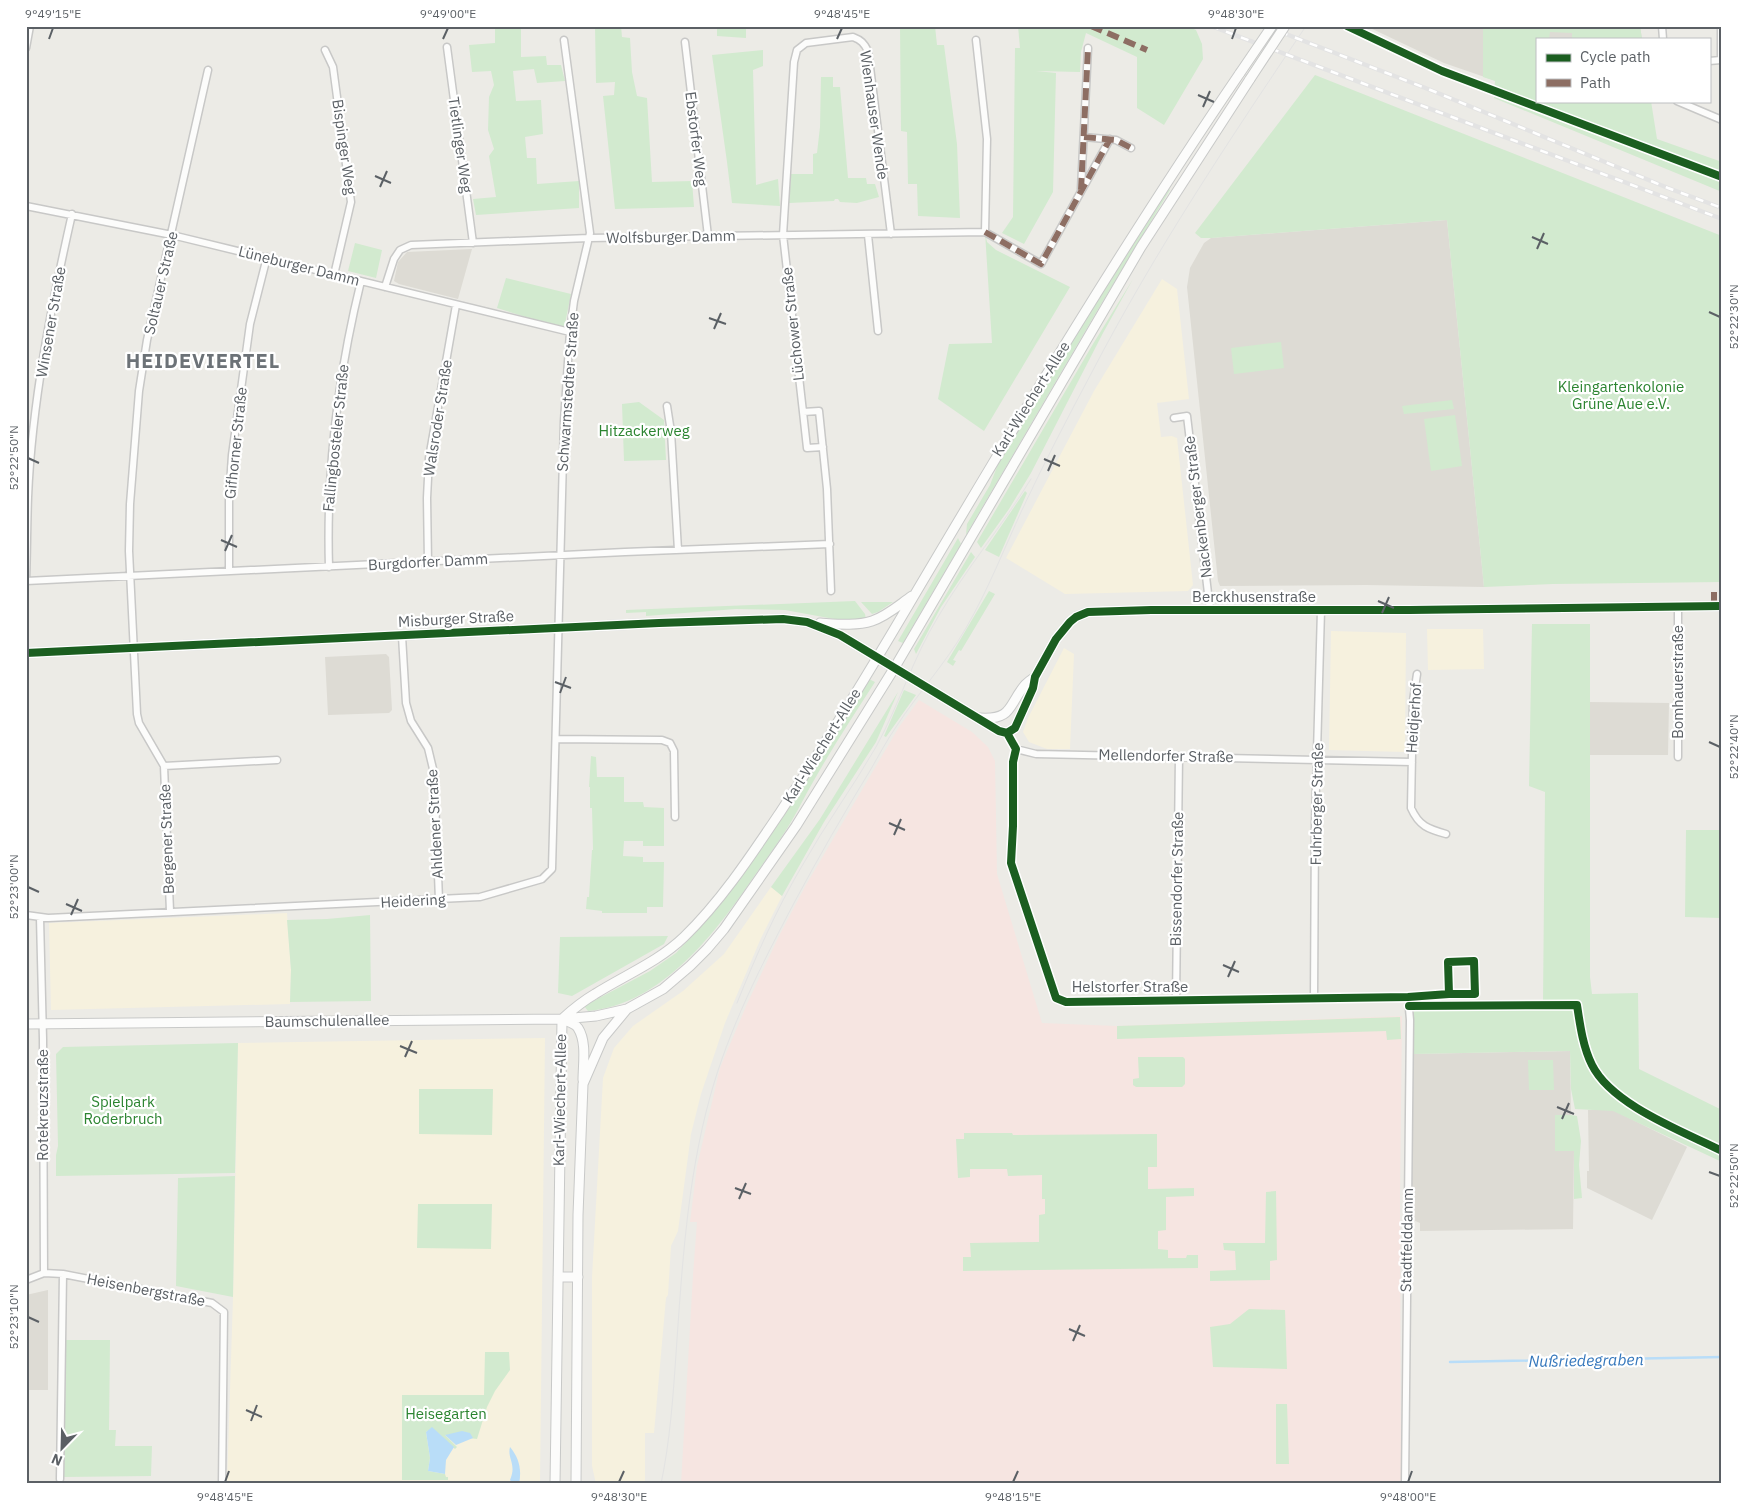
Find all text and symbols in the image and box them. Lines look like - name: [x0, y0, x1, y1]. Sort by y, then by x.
- text: 9°49'15"E: [25, 6, 81, 21]
- text: 9°49'00"E: [420, 6, 476, 21]
- text: 9°48'45"E: [814, 6, 870, 21]
- text: 9°48'30"E: [1208, 6, 1264, 21]
- legend: [1536, 38, 1710, 102]
- text: Cycle path: [1580, 47, 1651, 66]
- street label: Wienhauser Wende: [856, 49, 893, 181]
- text: Path: [1580, 73, 1611, 92]
- street label: Ebstorfer Weg: [681, 91, 712, 187]
- street label: Tietlinger Weg: [444, 96, 477, 194]
- street label: Bispinger Weg: [328, 98, 361, 196]
- street label: Wolfsburger Damm: [606, 226, 736, 247]
- street label: Soltauer Straße: [139, 229, 182, 336]
- street label: Lüneburger Damm: [236, 241, 362, 290]
- street label: Winsener Straße: [31, 265, 70, 379]
- street label: Lüchower Straße: [777, 266, 808, 382]
- text: 52°22'30"N: [1726, 284, 1741, 350]
- street label: Schwarmstedter Straße: [552, 312, 583, 472]
- street label: Karl-Wiechert-Allee: [987, 337, 1074, 460]
- district label: HEIDEVIERTEL: [126, 347, 280, 374]
- street label: Walsroder Straße: [419, 358, 456, 478]
- street label: Fallingbosteler Straße: [318, 363, 353, 513]
- park label: Kleingartenkolonie Grüne Aue e.V.: [1558, 377, 1684, 413]
- street label: Gifhorner Straße: [220, 386, 251, 500]
- park label: Hitzackerweg: [598, 421, 690, 440]
- text: 52°22'50"N: [6, 425, 21, 491]
- street label: Nackenberger Straße: [1179, 435, 1216, 579]
- street label: Burgdorfer Damm: [367, 549, 489, 574]
- street label: Berckhusenstraße: [1192, 587, 1316, 606]
- street label: Misburger Straße: [398, 606, 514, 631]
- street label: Bomhauerstraße: [1668, 625, 1687, 739]
- street label: Heidjerhof: [1402, 682, 1425, 754]
- street label: Karl-Wiechert-Allee: [778, 684, 865, 807]
- text: 52°22'40"N: [1726, 714, 1741, 780]
- street label: Fuhrberger Straße: [1306, 742, 1327, 866]
- street label: Mellendorfer Straße: [1098, 745, 1234, 766]
- street label: Ahldener Straße: [422, 768, 447, 880]
- street label: Bergener Straße: [155, 784, 178, 894]
- street label: Bissendorfer Straße: [1166, 811, 1187, 947]
- text: 52°23'00"N: [6, 854, 21, 920]
- street label: Heidering: [380, 889, 446, 912]
- street label: Helstorfer Straße: [1072, 977, 1188, 996]
- street label: Baumschulenallee: [264, 1010, 390, 1031]
- street label: Karl-Wiechert-Allee: [549, 1034, 570, 1166]
- street label: Rotekreuzstraße: [33, 1049, 52, 1161]
- park label: Spielpark Roderbruch: [83, 1092, 163, 1128]
- text: 52°22'50"N: [1726, 1143, 1741, 1209]
- street label: Stadtfelddamm: [1396, 1188, 1417, 1292]
- street label: Heisenbergstraße: [85, 1269, 207, 1310]
- text: 52°23'10"N: [6, 1284, 21, 1350]
- water label: Nußriedegraben: [1528, 1349, 1644, 1371]
- park label: Heisegarten: [405, 1404, 487, 1423]
- north arrow: [38, 1422, 88, 1472]
- text: N: [49, 1450, 65, 1470]
- text: 9°48'45"E: [197, 1489, 253, 1504]
- text: 9°48'30"E: [591, 1489, 647, 1504]
- text: 9°48'15"E: [985, 1489, 1041, 1504]
- text: 9°48'00"E: [1380, 1489, 1436, 1504]

